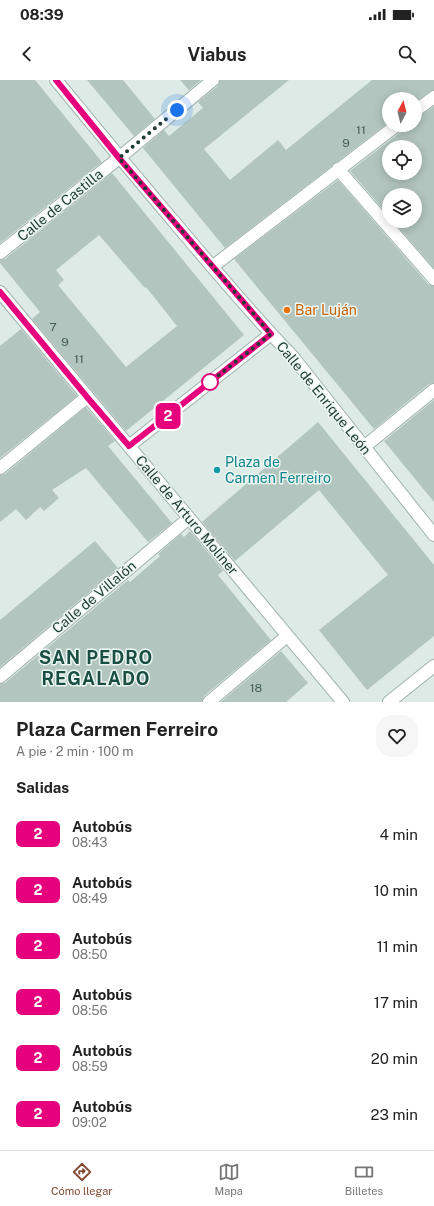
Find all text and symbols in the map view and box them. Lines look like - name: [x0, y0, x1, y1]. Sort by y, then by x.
- text: 08:39: [20, 6, 64, 23]
- icon: back: [16, 43, 38, 65]
- icon: search: [396, 43, 418, 65]
- text: Viabus: [188, 44, 246, 65]
- north arrow: [382, 92, 422, 132]
- map controls: [382, 92, 422, 228]
- your location: [167, 100, 187, 120]
- house number: 11: [356, 123, 366, 137]
- house number: 9: [342, 136, 350, 150]
- button: locate: [382, 140, 422, 180]
- street label: Calle de Castilla: [14, 166, 106, 244]
- button: layers: [382, 188, 422, 228]
- place label: Bar Luján: [295, 302, 357, 318]
- marker: Bar Luján: [282, 305, 292, 315]
- house number: 7: [49, 320, 57, 334]
- house number: 9: [61, 335, 69, 349]
- street label: Calle de Enrique León: [273, 338, 375, 458]
- house number: 11: [74, 352, 84, 366]
- unlabelled marker: [201, 373, 219, 391]
- line badge: 2: [155, 403, 181, 429]
- text: 2: [164, 408, 172, 424]
- street label: Calle de Arturo Moliner: [132, 452, 242, 578]
- place label: Plaza de Carmen Ferreiro: [225, 454, 331, 486]
- marker: Plaza de Carmen Ferreiro: [212, 465, 222, 475]
- street label: Calle de Villalón: [49, 557, 139, 637]
- district label: SAN PEDRO REGALADO: [39, 647, 153, 689]
- house number: 18: [250, 681, 263, 695]
- button: heart: [376, 715, 418, 757]
- text: Plaza Carmen Ferreiro: [16, 718, 218, 740]
- text: A pie · 2 min · 100 m: [16, 744, 134, 759]
- text: Salidas: [16, 779, 69, 796]
- text: Autobús: [72, 818, 132, 835]
- text: 2: [34, 826, 42, 842]
- text: 4 min: [379, 826, 418, 843]
- text: 08:43: [72, 835, 108, 850]
- text: Autobús: [72, 874, 132, 891]
- text: 2: [34, 882, 42, 898]
- text: 10 min: [374, 882, 418, 899]
- text: 08:49: [72, 891, 107, 906]
- text: Autobús: [72, 930, 132, 947]
- text: 2: [34, 938, 42, 954]
- text: 11 min: [377, 938, 418, 955]
- text: 08:50: [72, 947, 108, 962]
- text: Autobús: [72, 986, 132, 1003]
- text: 2: [34, 994, 42, 1010]
- text: 17 min: [374, 994, 418, 1011]
- text: 08:56: [72, 1003, 108, 1018]
- text: Autobús: [72, 1042, 132, 1059]
- text: 2: [34, 1050, 42, 1066]
- text: 20 min: [371, 1050, 418, 1067]
- text: 08:59: [72, 1059, 108, 1074]
- text: Autobús: [72, 1098, 132, 1115]
- text: 2: [34, 1106, 42, 1122]
- text: 23 min: [371, 1106, 418, 1123]
- text: 09:02: [72, 1115, 107, 1130]
- tab: Cómo llegar: [51, 1161, 113, 1197]
- tab: Mapa: [214, 1161, 243, 1197]
- tab: Billetes: [345, 1161, 383, 1197]

